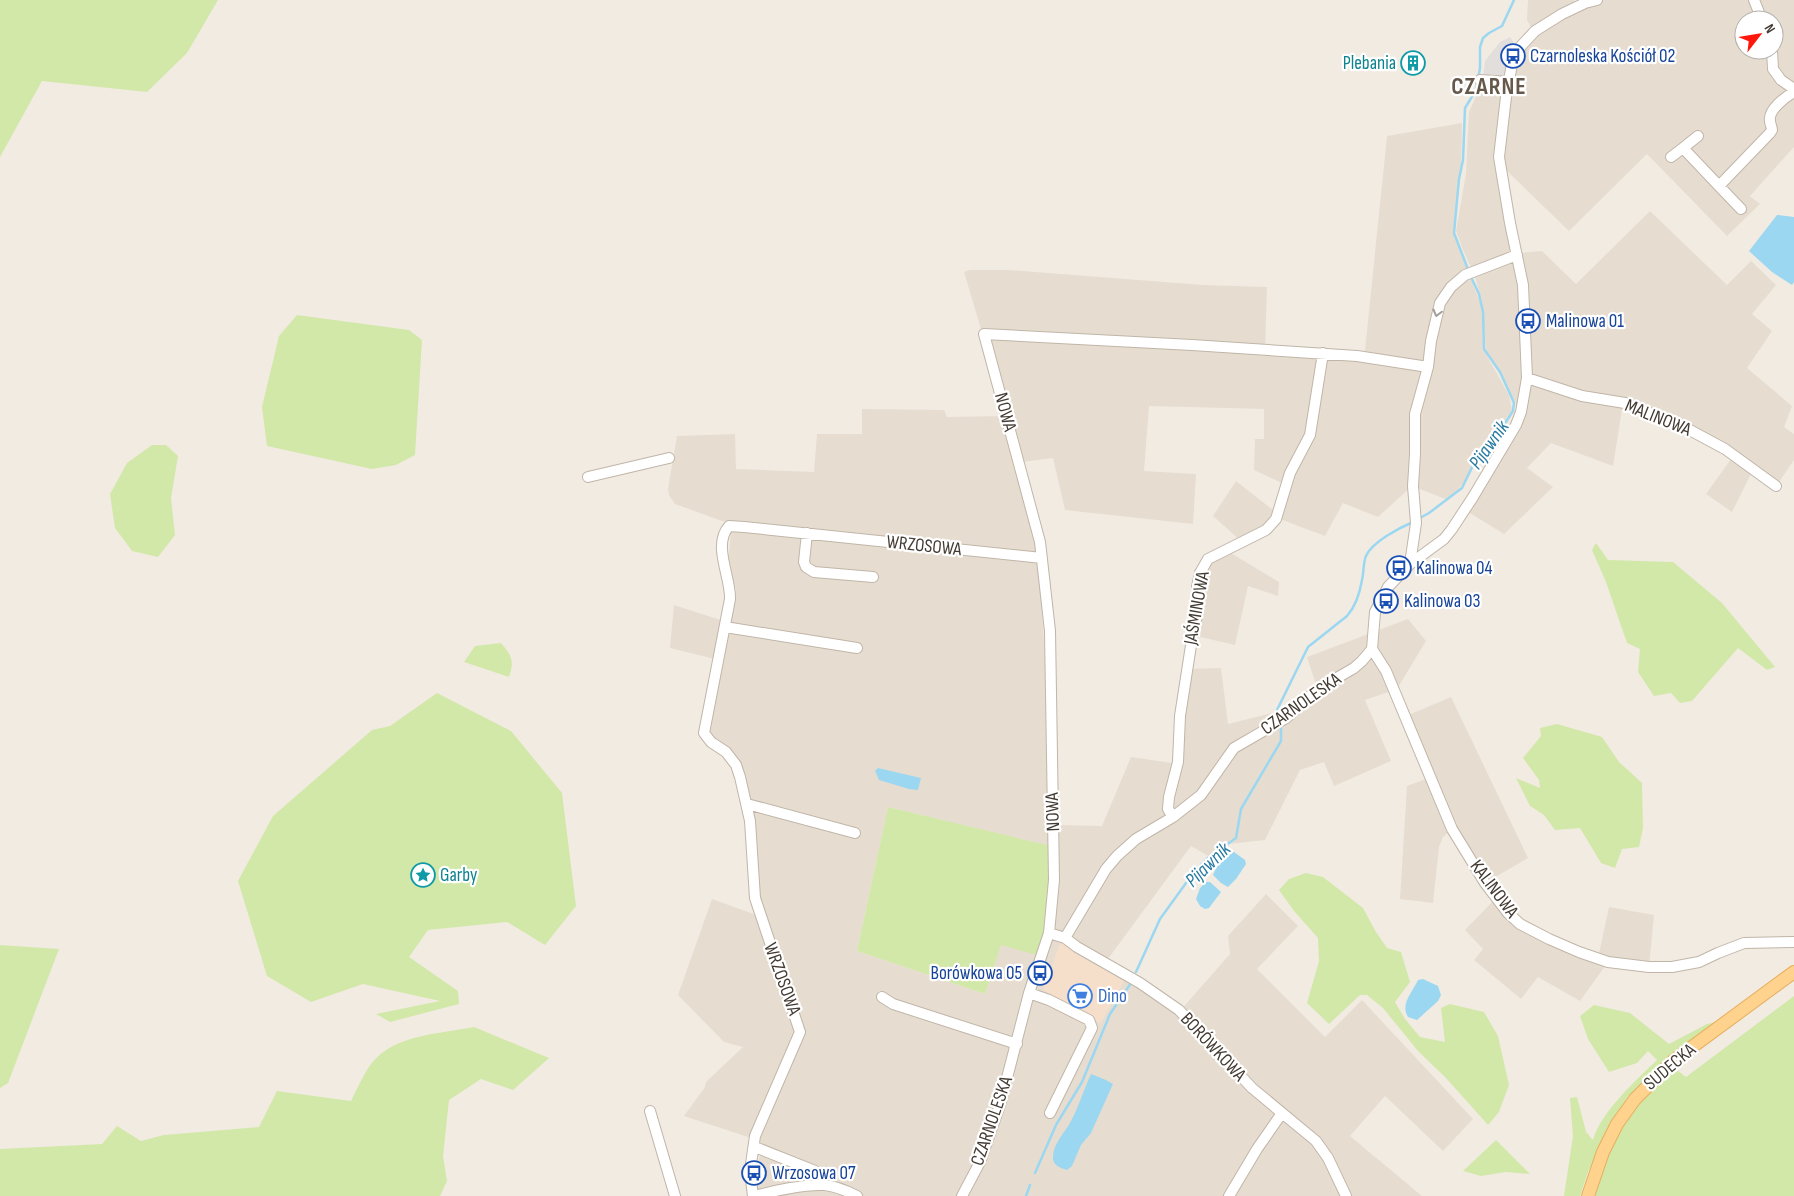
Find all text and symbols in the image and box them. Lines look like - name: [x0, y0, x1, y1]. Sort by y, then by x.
- north arrow: [1734, 10, 1784, 60]
- text: N: [1761, 21, 1779, 36]
- bus stop icon: Czarnoleska Kościół 02: [1500, 43, 1526, 69]
- place label: Czarnoleska Kościół 02: [1530, 45, 1675, 68]
- building icon: Plebania: [1400, 50, 1426, 76]
- place label: Plebania: [1343, 52, 1396, 75]
- district label: CZARNE: [1451, 72, 1527, 101]
- bus stop icon: Malinowa 01: [1515, 308, 1541, 334]
- one-way arrow: [1433, 309, 1443, 317]
- place label: Malinowa 01: [1546, 310, 1624, 333]
- street label: NOWA: [989, 390, 1021, 435]
- street label: MALINOWA: [1622, 394, 1695, 442]
- water label: Pijawnik: [1464, 416, 1515, 474]
- street label: WRZOSOWA: [885, 531, 964, 561]
- bus stop icon: Kalinowa 04: [1386, 555, 1412, 581]
- place label: Kalinowa 04: [1416, 557, 1492, 580]
- street label: JAŚMINOWA: [1179, 569, 1215, 648]
- bus stop icon: Kalinowa 03: [1373, 588, 1399, 614]
- place label: Kalinowa 03: [1404, 590, 1480, 613]
- street label: CZARNOLESKA: [1256, 667, 1346, 740]
- street label: NOWA: [1041, 791, 1065, 832]
- water label: Pijawnik: [1180, 837, 1236, 892]
- street label: KALINOWA: [1465, 855, 1524, 923]
- place icon: Garby: [410, 862, 436, 888]
- place label: Garby: [440, 864, 478, 887]
- street label: WRZOSOWA: [758, 940, 806, 1019]
- bus stop icon: Borówkowa 05: [1027, 960, 1053, 986]
- place label: Borówkowa 05: [930, 962, 1022, 985]
- supermarket icon: Dino: [1067, 983, 1093, 1009]
- place label: Dino: [1098, 985, 1127, 1008]
- street label: BORÓWKOWA: [1175, 1008, 1251, 1087]
- street label: SUDECKA: [1639, 1038, 1701, 1095]
- street label: CZARNOLESKA: [966, 1073, 1018, 1169]
- bus stop icon: Wrzosowa 07: [741, 1160, 767, 1186]
- place label: Wrzosowa 07: [772, 1162, 856, 1185]

